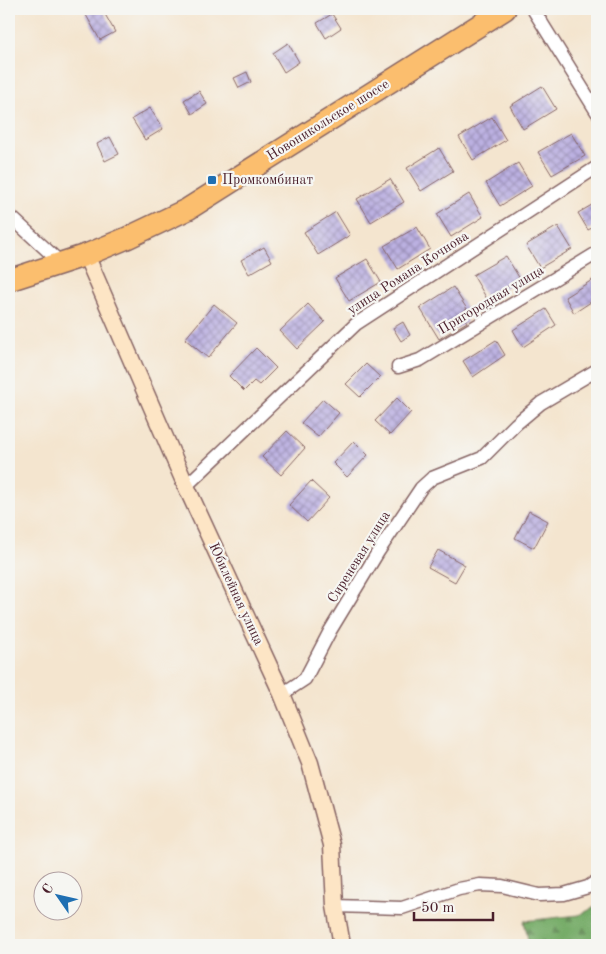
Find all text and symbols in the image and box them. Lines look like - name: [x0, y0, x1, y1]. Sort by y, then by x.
- street label: Новоникольское шоссе: [264, 77, 392, 163]
- place label: Промкомбинат: [222, 173, 313, 187]
- marker: Промкомбинат: [206, 174, 218, 186]
- street label: улица Романа Кочнова: [345, 229, 471, 317]
- street label: Пригородная улица: [436, 263, 546, 337]
- street label: Сиреневая улица: [325, 509, 393, 605]
- street label: Юбилейная улица: [206, 541, 266, 647]
- north arrow: [32, 872, 82, 922]
- text: С: [40, 882, 56, 897]
- scale bar: [414, 889, 492, 921]
- text: 50 m: [421, 901, 455, 916]

